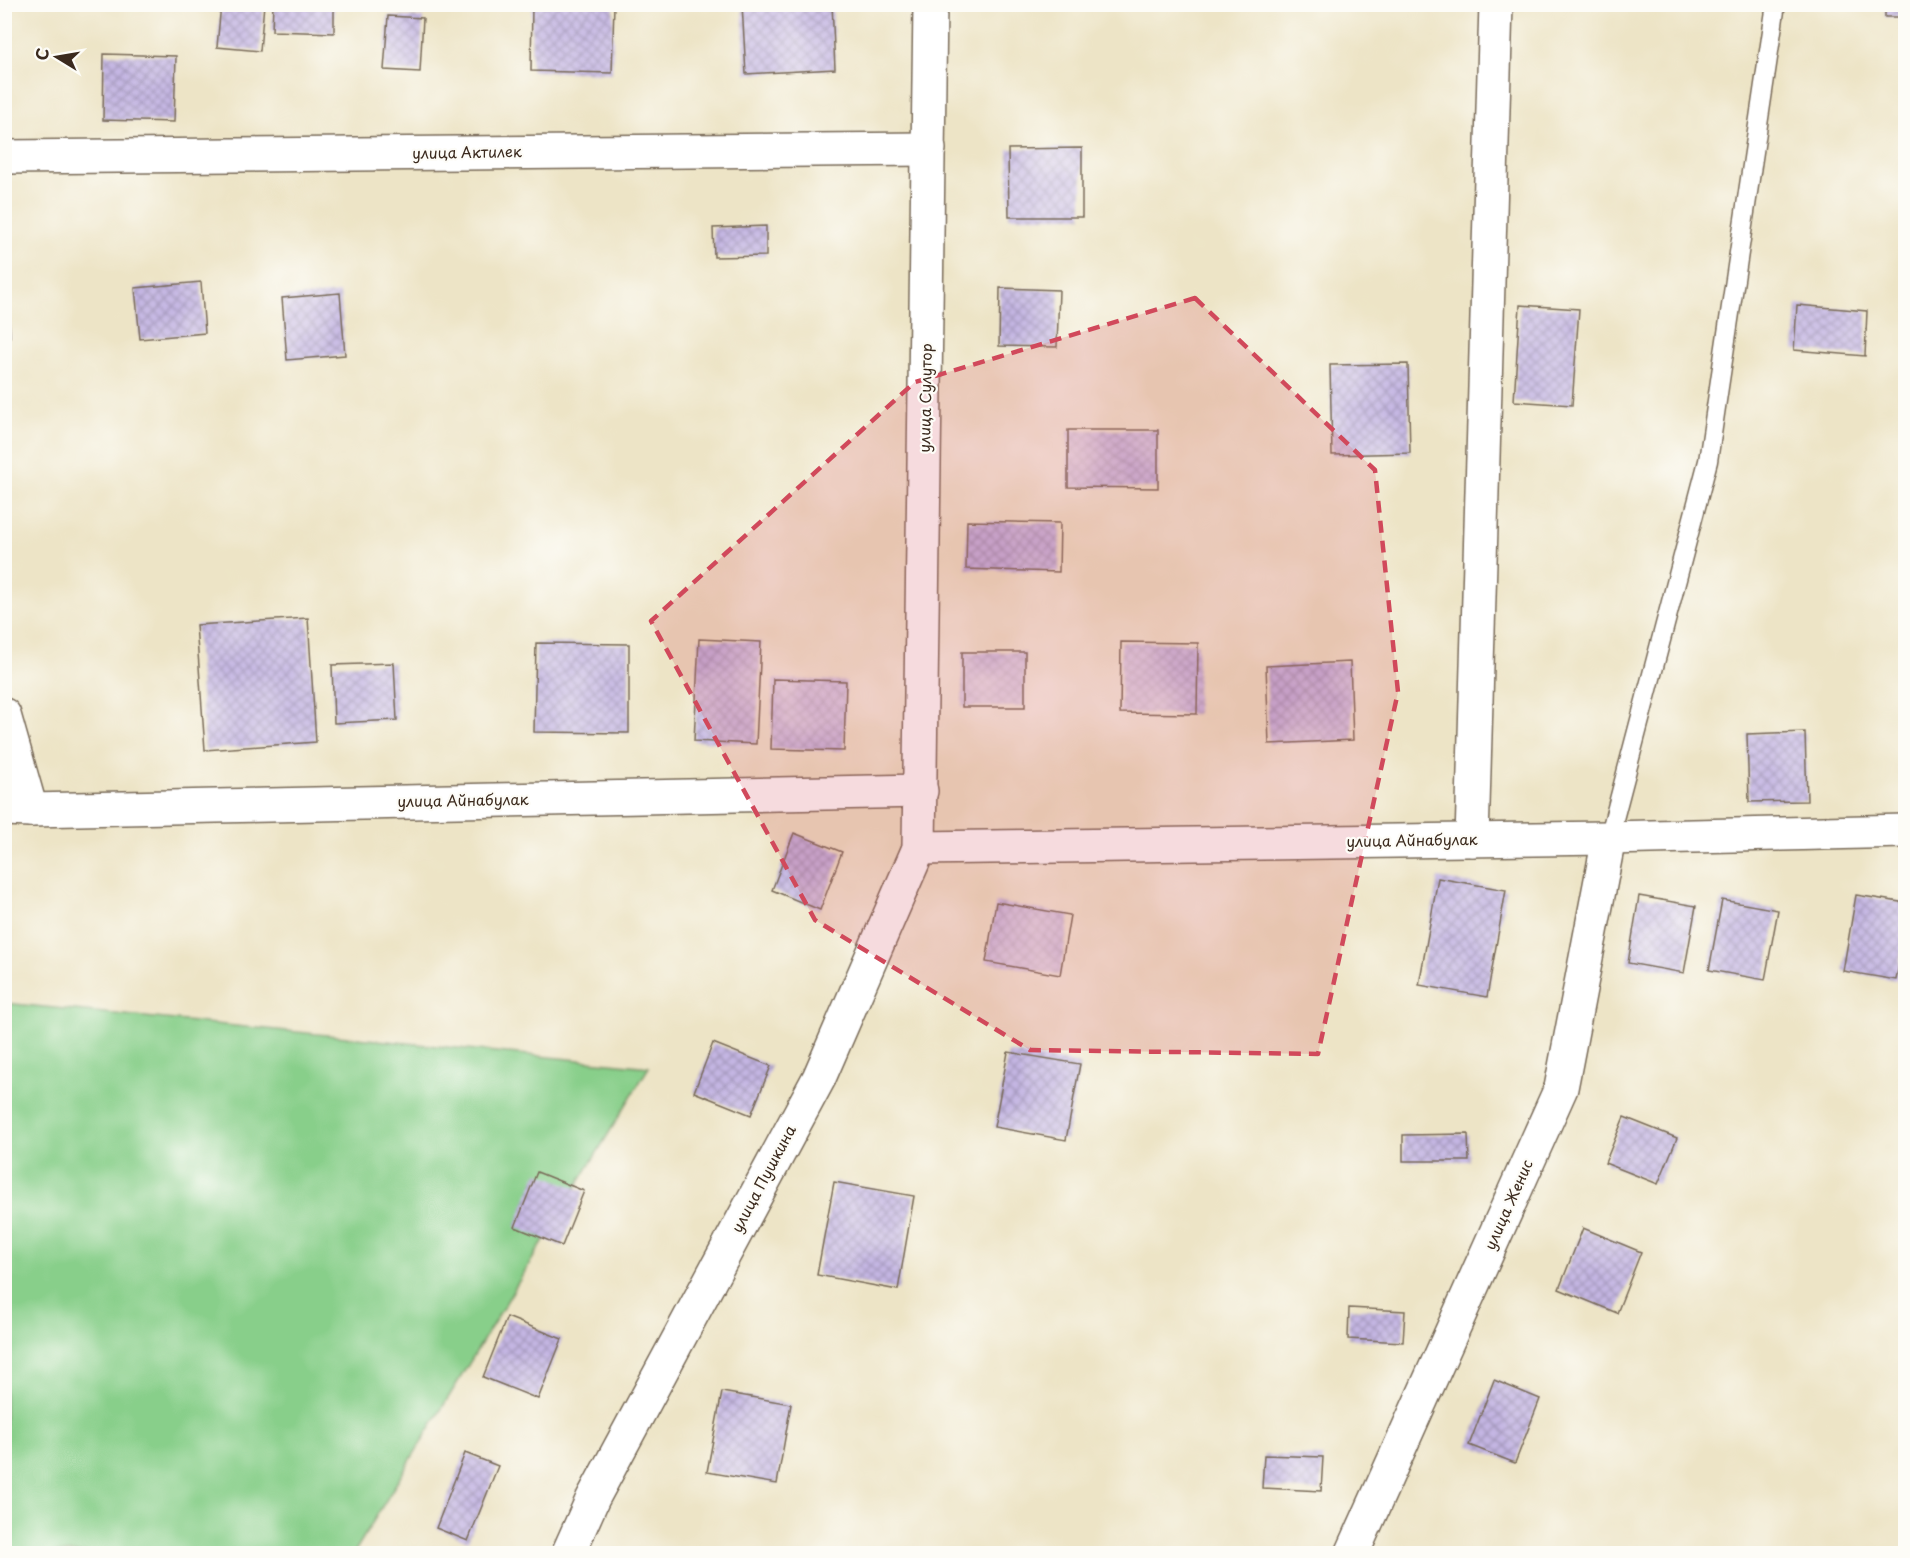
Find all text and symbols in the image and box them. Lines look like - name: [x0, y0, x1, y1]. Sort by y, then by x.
- north arrow: [27, 27, 87, 87]
- text: С: [28, 46, 54, 62]
- street label: улица Актилек: [412, 139, 522, 164]
- street label: улица Сулутор: [912, 343, 937, 453]
- street label: улица Айнабулак: [397, 787, 529, 812]
- street label: улица Айнабулак: [1346, 827, 1478, 852]
- street label: улица Пушкина: [725, 1120, 801, 1236]
- street label: улица Женис: [1477, 1156, 1538, 1253]

